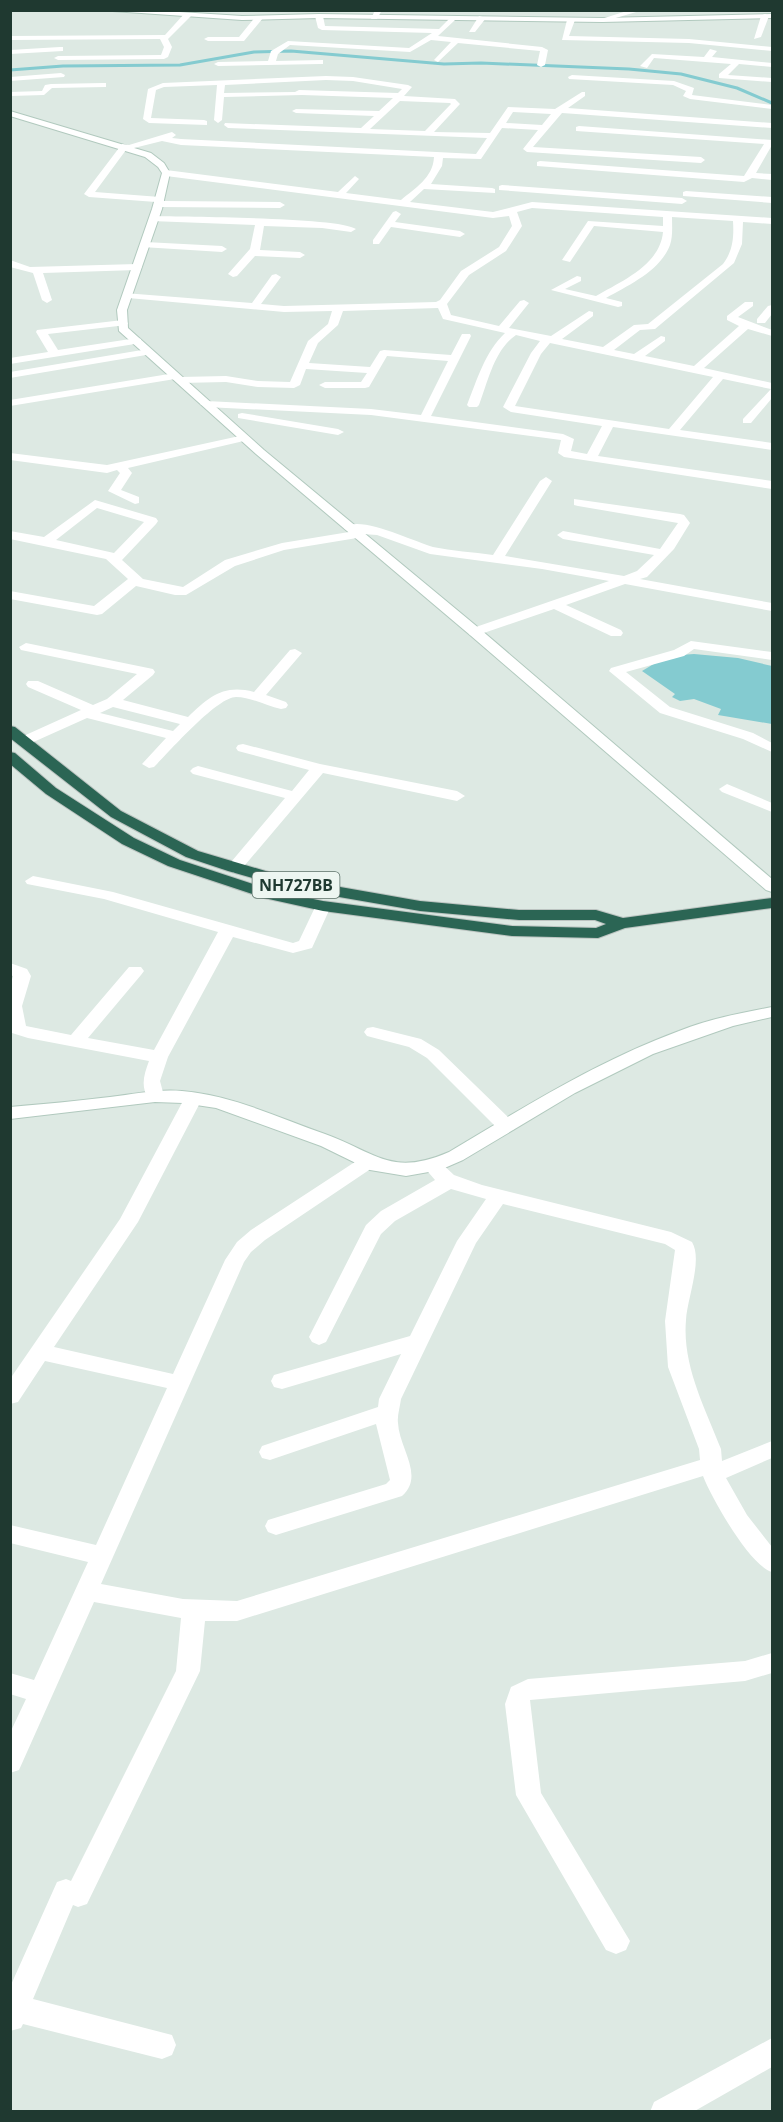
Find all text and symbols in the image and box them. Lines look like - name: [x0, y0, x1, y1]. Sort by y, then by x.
- road number: NH727BB: [252, 872, 340, 898]

